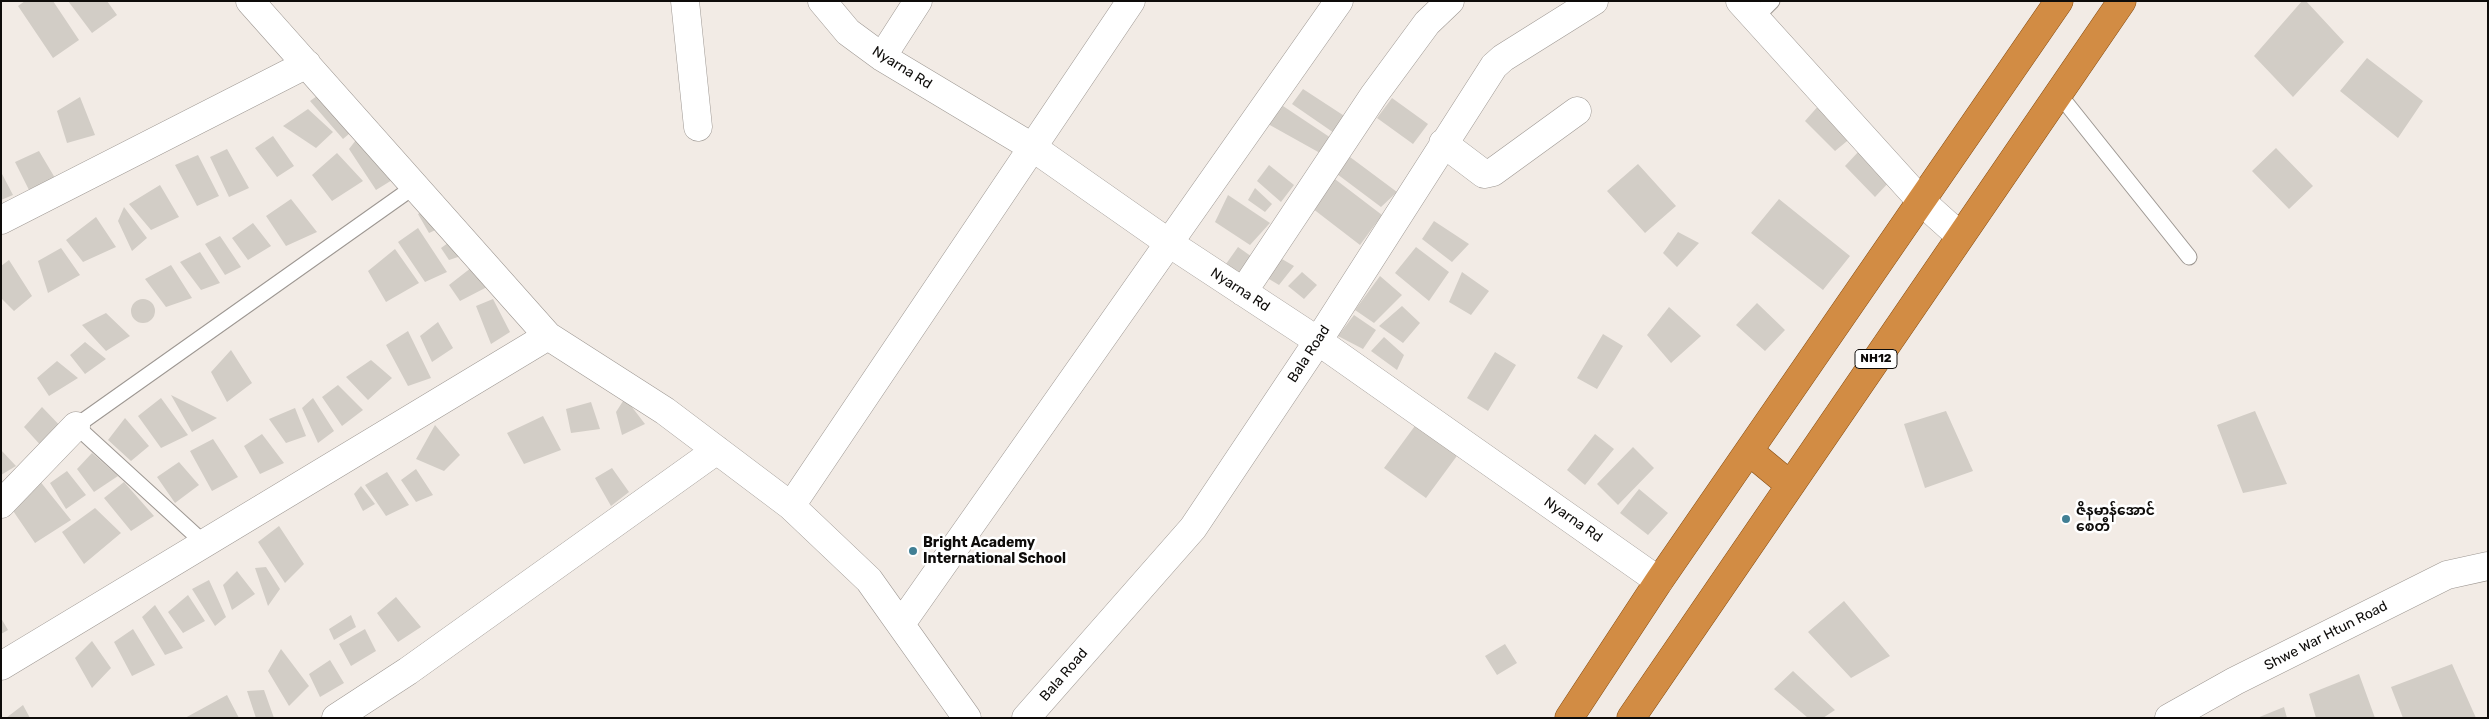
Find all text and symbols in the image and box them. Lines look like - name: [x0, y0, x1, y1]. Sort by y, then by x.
- street label: Nyarna Rd: [869, 43, 935, 93]
- street label: Nyarna Rd: [1207, 265, 1273, 315]
- street label: Bala Road: [1284, 322, 1334, 386]
- road number: NH12: [1855, 349, 1897, 368]
- street label: Nyarna Rd: [1541, 494, 1605, 546]
- place label: ဇိနမာန်အောင် စေတီ: [2076, 503, 2155, 536]
- marker: ဇိနမာန်အောင် စေတီ: [2060, 513, 2072, 525]
- place label: Bright Academy International School: [923, 535, 1066, 568]
- marker: Bright Academy International School: [907, 545, 919, 557]
- street label: Shwe War Htun Road: [2262, 598, 2390, 674]
- street label: Bala Road: [1036, 645, 1092, 705]

